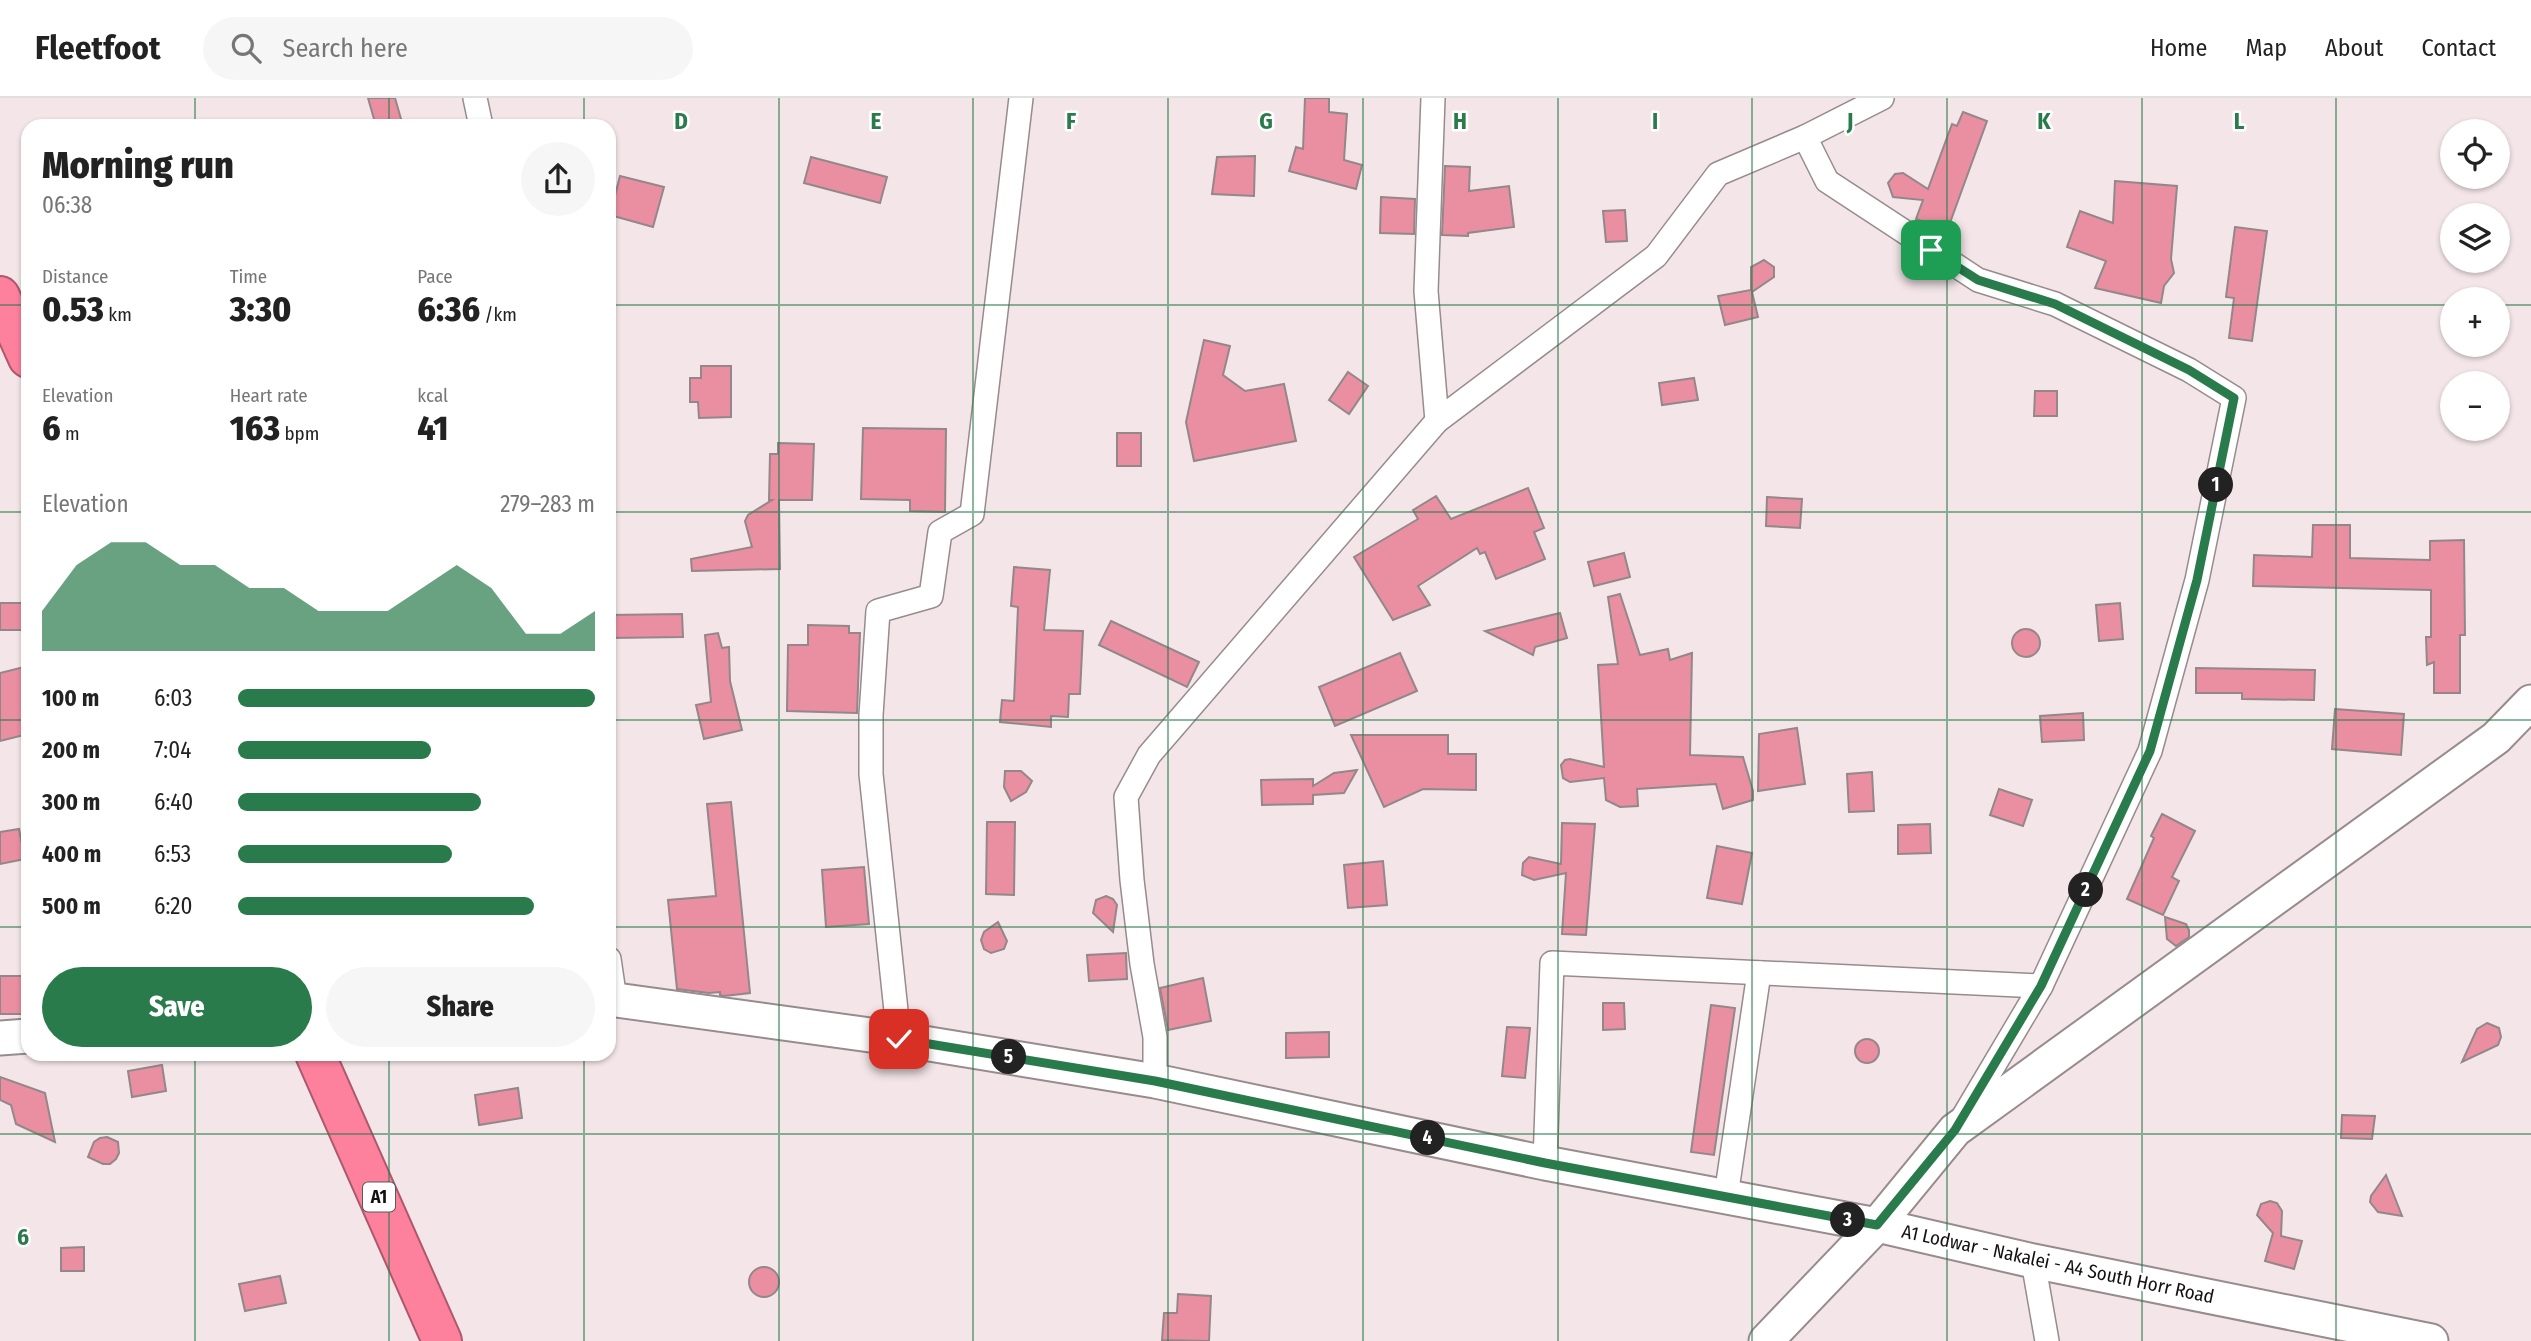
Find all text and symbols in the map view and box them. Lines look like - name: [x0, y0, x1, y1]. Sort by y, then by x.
- search box: [203, 17, 693, 80]
- text: Fleetfoot: [35, 28, 161, 68]
- icon: search: [227, 29, 265, 67]
- text: Search here: [283, 33, 408, 64]
- text: Home: [2150, 34, 2207, 62]
- text: Map: [2245, 34, 2287, 62]
- text: About: [2325, 34, 2383, 62]
- text: Contact: [2421, 34, 2496, 62]
- text: D: [674, 107, 688, 135]
- text: E: [871, 107, 882, 135]
- text: F: [1066, 107, 1076, 135]
- text: G: [1259, 107, 1273, 135]
- text: H: [1453, 107, 1467, 135]
- text: I: [1652, 107, 1658, 135]
- text: J: [1846, 107, 1853, 135]
- text: K: [2037, 107, 2051, 135]
- text: L: [2234, 107, 2245, 135]
- map controls: [2440, 119, 2510, 441]
- button: locate: [2440, 119, 2510, 189]
- text: Morning run: [42, 142, 234, 188]
- button: share: [521, 142, 595, 216]
- text: 06:38: [42, 191, 92, 219]
- button: layers: [2440, 203, 2510, 273]
- pin: [1901, 220, 1961, 280]
- icon: arrive: [1912, 231, 1950, 269]
- text: Distance: [42, 265, 109, 288]
- text: Time: [230, 265, 267, 288]
- text: Pace: [417, 265, 453, 288]
- button: +: [2440, 287, 2510, 357]
- text: 0.53: [42, 288, 104, 330]
- text: 3:30: [230, 288, 291, 330]
- text: 6:36: [417, 288, 480, 330]
- text: km: [104, 303, 132, 326]
- text: /km: [480, 303, 517, 326]
- button: −: [2440, 371, 2510, 441]
- text: Elevation: [42, 384, 114, 407]
- text: Heart rate: [230, 384, 308, 407]
- text: kcal: [417, 384, 448, 407]
- text: 6: [42, 407, 61, 449]
- text: 163: [230, 407, 280, 449]
- text: 41: [417, 407, 448, 449]
- text: m: [61, 422, 80, 445]
- text: bpm: [280, 422, 319, 445]
- pin: 1: [2198, 468, 2234, 502]
- text: 1: [2211, 473, 2220, 496]
- text: Elevation: [42, 490, 129, 518]
- text: 279–283 m: [500, 490, 595, 518]
- text: 100 m: [42, 684, 99, 712]
- text: 6:03: [154, 684, 192, 712]
- text: 200 m: [42, 736, 100, 764]
- text: 7:04: [154, 736, 191, 764]
- text: 300 m: [42, 788, 100, 816]
- text: 6:40: [154, 788, 193, 816]
- text: 400 m: [42, 840, 101, 868]
- text: 6:53: [154, 840, 191, 868]
- pin: 2: [2068, 872, 2104, 908]
- text: 2: [2081, 878, 2090, 901]
- text: 500 m: [42, 892, 101, 920]
- text: 6:20: [154, 892, 192, 920]
- button: Save: [42, 967, 312, 1047]
- button: Share: [326, 967, 595, 1047]
- pin: [869, 1009, 929, 1069]
- icon: check: [880, 1020, 918, 1058]
- pin: 5: [992, 1040, 1026, 1074]
- text: 5: [1004, 1045, 1013, 1068]
- pin: 4: [1410, 1121, 1446, 1156]
- text: 4: [1423, 1126, 1432, 1149]
- road number: A1: [363, 1182, 395, 1212]
- pin: 3: [1830, 1202, 1866, 1238]
- text: 3: [1843, 1208, 1852, 1231]
- street label: A1 Lodwar - Nakalei - A4 South Horr Road: [1900, 1220, 2216, 1308]
- text: 6: [17, 1223, 29, 1251]

